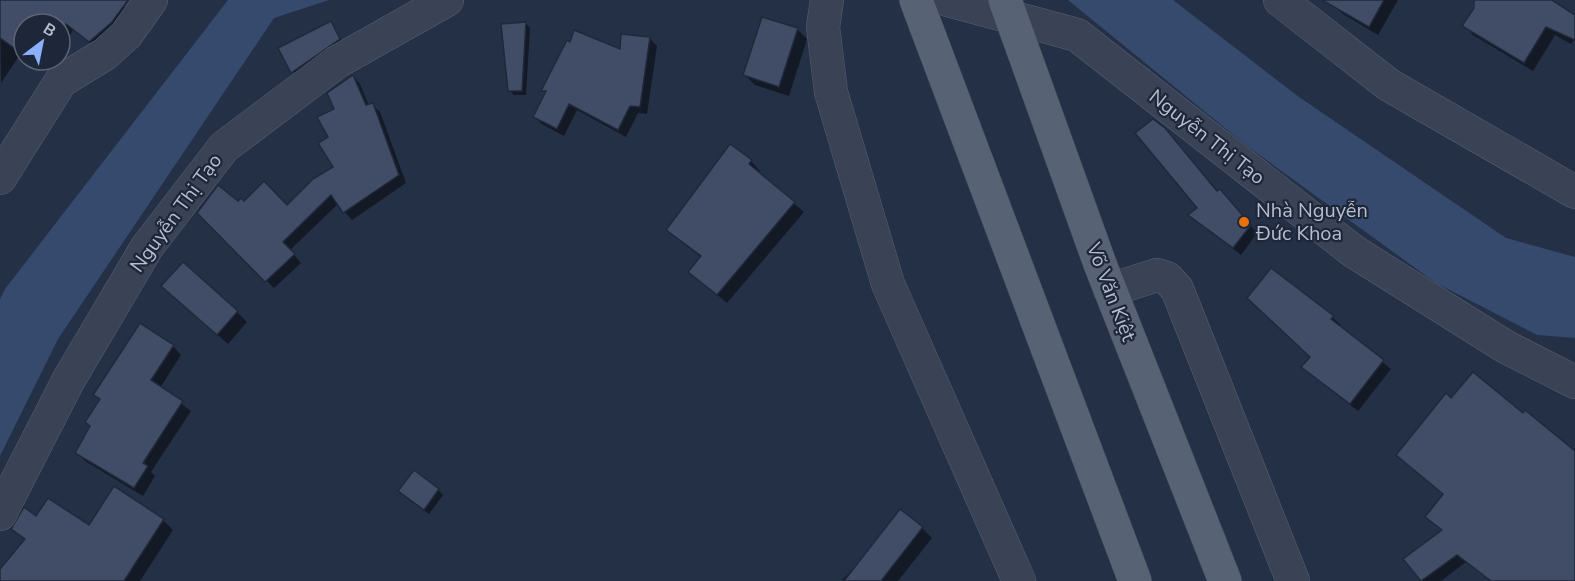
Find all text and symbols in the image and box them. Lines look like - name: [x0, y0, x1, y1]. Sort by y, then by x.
- north arrow: [12, 12, 72, 72]
- text: B: [39, 18, 60, 42]
- street label: Nguyễn Thị Tạo: [1143, 83, 1271, 191]
- street label: Nguyễn Thị Tạo: [124, 148, 228, 278]
- place label: Nhà Nguyễn Đức Khoa: [1255, 197, 1368, 247]
- marker: Nhà Nguyễn Đức Khoa: [1237, 215, 1251, 229]
- street label: Võ Văn Kiệt: [1080, 238, 1142, 346]

